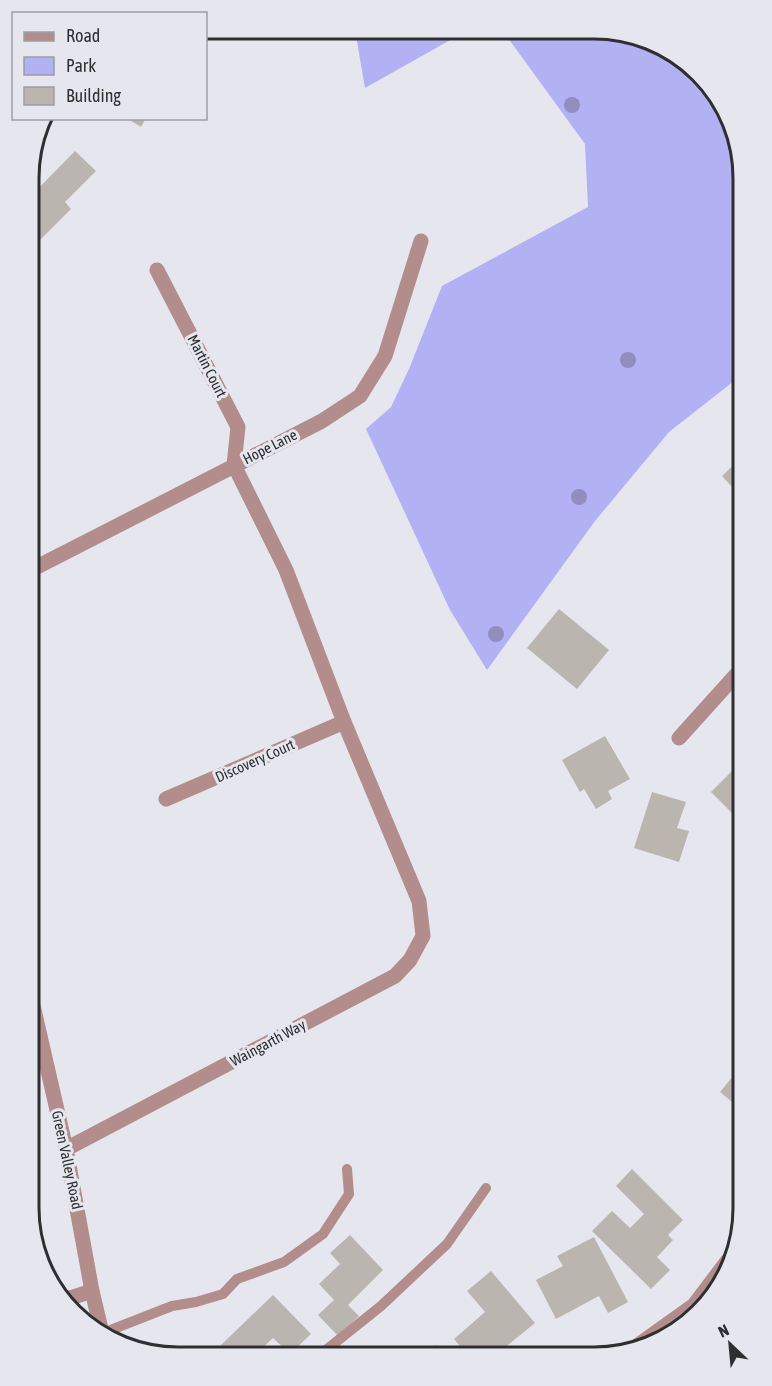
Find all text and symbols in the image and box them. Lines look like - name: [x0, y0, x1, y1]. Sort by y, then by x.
- legend: [12, 12, 207, 120]
- text: Road: [66, 25, 100, 46]
- text: Park: [66, 55, 96, 76]
- text: Building: [66, 85, 121, 106]
- street label: Martin Court: [184, 332, 230, 400]
- street label: Hope Lane: [240, 426, 300, 467]
- street label: Discovery Court: [213, 736, 297, 786]
- street label: Waingarth Way: [227, 1016, 308, 1069]
- street label: Green Valley Road: [49, 1109, 86, 1211]
- north arrow: [700, 1314, 760, 1374]
- text: N: [715, 1320, 732, 1341]

